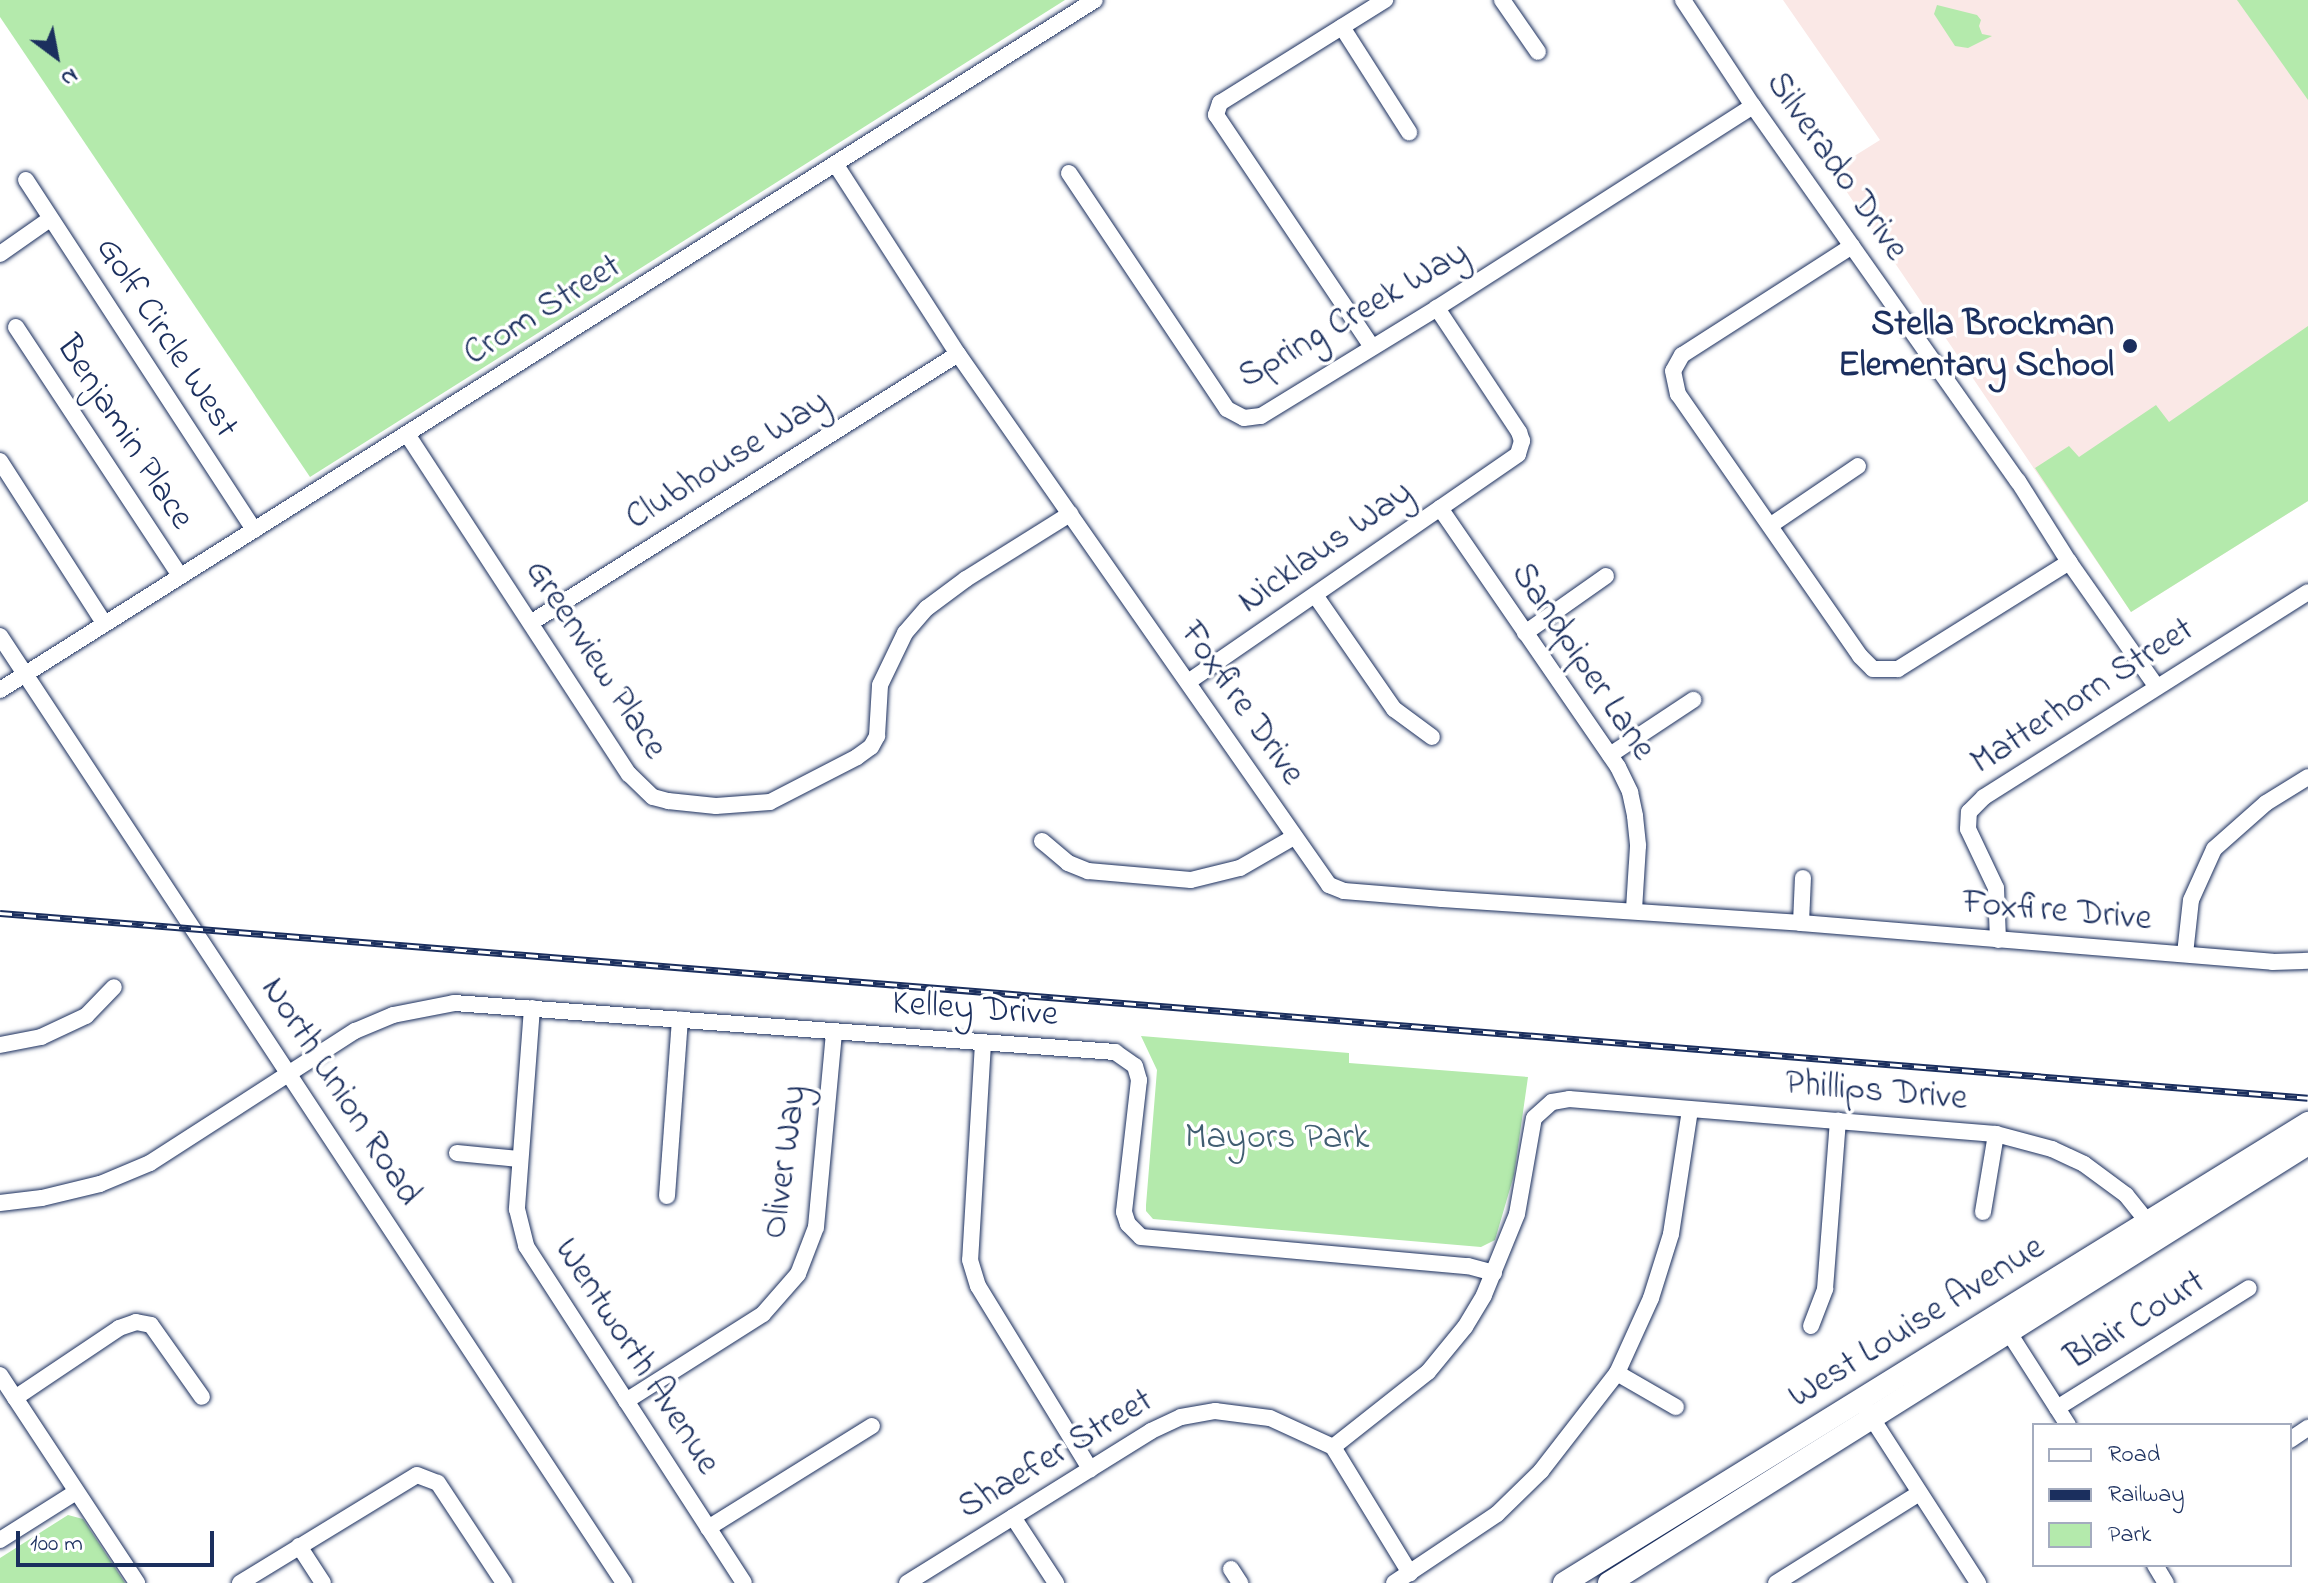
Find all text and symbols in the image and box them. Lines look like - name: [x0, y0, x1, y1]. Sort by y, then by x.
- north arrow: [16, 16, 96, 96]
- text: N: [54, 59, 84, 94]
- street label: Silverado Drive: [1755, 64, 1917, 270]
- street label: Golf Circle West: [85, 229, 247, 447]
- street label: Spring Creek Way: [1231, 233, 1477, 399]
- street label: Crom Street: [456, 246, 630, 376]
- place label: Stella Brockman Elementary School: [1838, 303, 2114, 388]
- street label: Benjamin Place: [45, 328, 203, 538]
- marker: Stella Brockman Elementary School: [2121, 337, 2139, 355]
- street label: Clubhouse Way: [618, 381, 838, 541]
- street label: Nicklaus Way: [1230, 472, 1422, 624]
- street label: Greenview Place: [514, 552, 676, 768]
- street label: Sandpiper Lane: [1500, 555, 1664, 769]
- street label: Matterhorn Street: [1963, 609, 2203, 785]
- street label: Foxfire Drive: [1169, 614, 1313, 794]
- street label: Foxfire Drive: [1961, 882, 2153, 942]
- street label: North Union Road: [250, 970, 430, 1214]
- street label: Kelley Drive: [891, 983, 1059, 1037]
- street label: Phillips Drive: [1783, 1063, 1969, 1121]
- street label: Oliver Way: [754, 1082, 818, 1242]
- park label: Mayors Park: [1185, 1117, 1369, 1161]
- street label: West Louise Avenue: [1781, 1227, 2053, 1419]
- street label: Wentworth Avenue: [544, 1231, 728, 1483]
- street label: Blair Court: [2058, 1261, 2214, 1381]
- street label: Shaefer Street: [951, 1380, 1161, 1530]
- legend: [2032, 1423, 2292, 1567]
- text: Road: [2108, 1438, 2160, 1473]
- text: Railway: [2108, 1478, 2185, 1513]
- scale bar: [20, 1515, 218, 1565]
- text: Park: [2108, 1518, 2151, 1553]
- text: 100 m: [30, 1527, 83, 1562]

